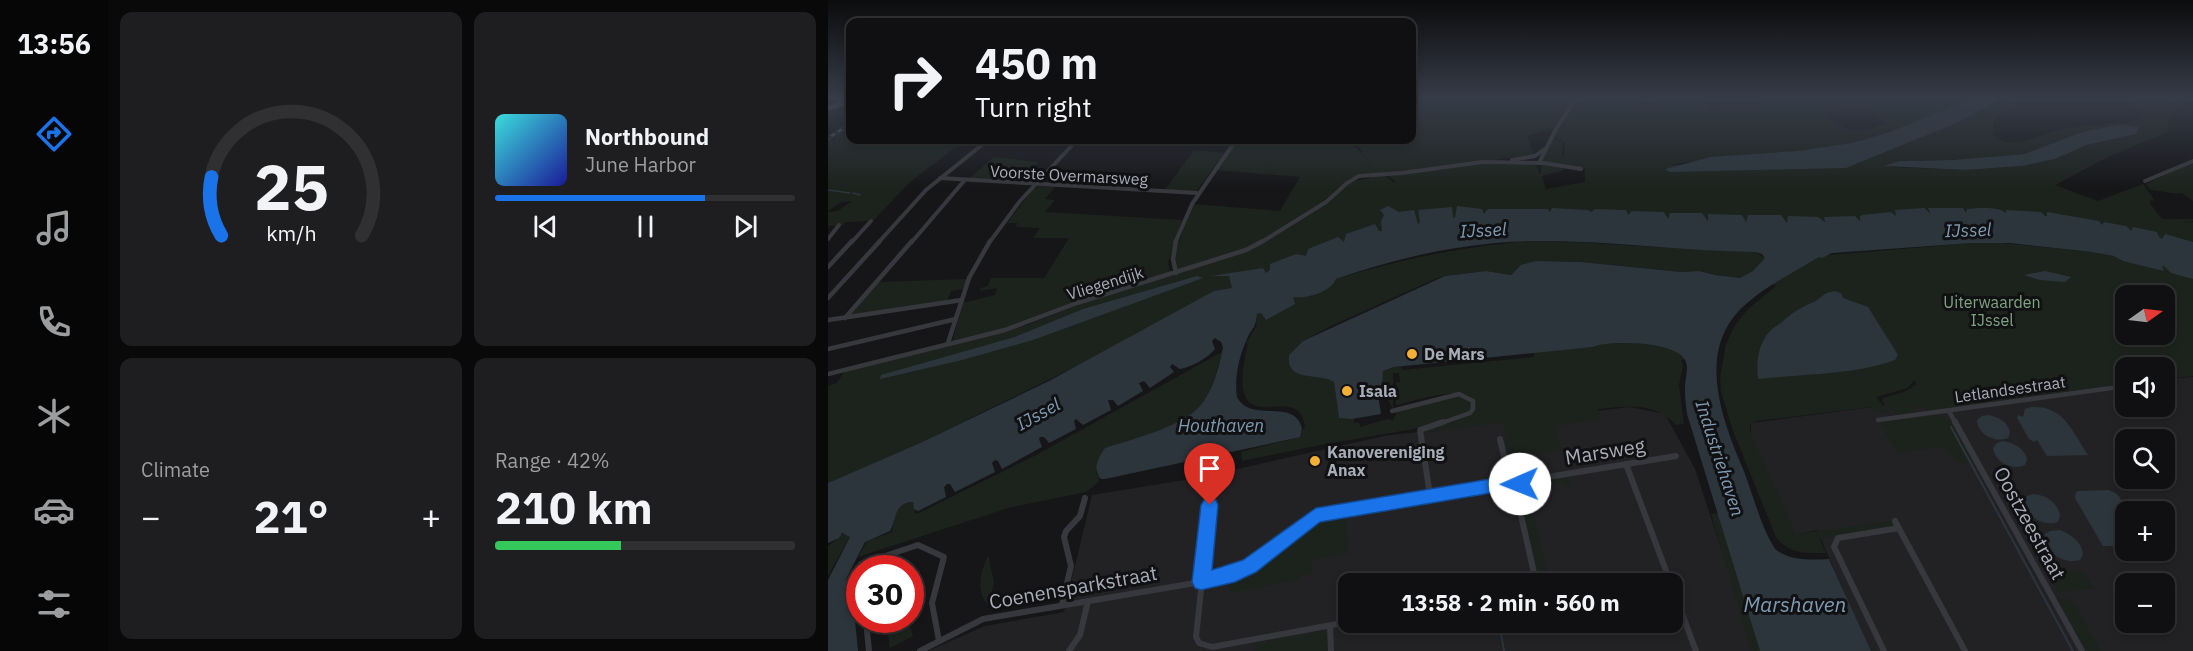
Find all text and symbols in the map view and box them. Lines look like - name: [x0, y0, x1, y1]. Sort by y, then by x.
- text: 13:56: [17, 26, 91, 61]
- text: 450 m: [975, 36, 1098, 91]
- icon: right: [876, 42, 954, 120]
- text: Turn right: [975, 89, 1092, 124]
- icon: directions: [33, 113, 75, 155]
- text: Northbound: [585, 122, 709, 151]
- text: 25: [254, 146, 328, 227]
- text: June Harbor: [585, 151, 696, 178]
- street label: Voorste Overmarsweg: [990, 161, 1149, 189]
- icon: music: [33, 207, 75, 249]
- icon: previous: [529, 210, 562, 243]
- icon: pause: [629, 210, 662, 243]
- icon: next: [729, 210, 762, 243]
- water label: IJssel: [1459, 217, 1507, 243]
- water label: IJssel: [1944, 218, 1992, 242]
- text: km/h: [266, 219, 316, 247]
- street label: Vliegendijk: [1064, 262, 1146, 304]
- north arrow: [2115, 285, 2175, 345]
- map controls: [2115, 285, 2175, 633]
- park label: Uiterwaarden IJssel: [1943, 292, 2041, 330]
- icon: phone: [33, 301, 75, 343]
- place label: De Mars: [1424, 344, 1485, 364]
- marker: De Mars: [1405, 347, 1419, 361]
- button: sound: [2115, 357, 2175, 417]
- street label: Letlandsestraat: [1953, 371, 2067, 407]
- place label: Isala: [1359, 381, 1397, 401]
- marker: Isala: [1340, 384, 1354, 398]
- water label: IJssel: [1012, 392, 1064, 435]
- icon: climate: [33, 395, 75, 437]
- water label: Industriehaven: [1690, 397, 1750, 519]
- water label: Houthaven: [1178, 414, 1264, 437]
- button: search: [2115, 429, 2175, 489]
- street label: Marsweg: [1563, 431, 1647, 471]
- place label: Kanovereniging Anax: [1327, 442, 1444, 480]
- pin: [1184, 443, 1235, 505]
- text: Range · 42%: [495, 447, 610, 474]
- icon: arrive: [1193, 452, 1226, 485]
- position arrow: [1488, 452, 1552, 516]
- marker: Kanovereniging Anax: [1308, 454, 1322, 468]
- text: Climate: [141, 456, 210, 483]
- street label: Oostzeestraat: [1988, 462, 2072, 584]
- text: 210 km: [495, 478, 653, 536]
- text: 21°: [253, 487, 329, 545]
- icon: car: [33, 489, 75, 531]
- text: −: [141, 495, 161, 538]
- text: +: [421, 495, 441, 538]
- button: +: [2115, 501, 2175, 561]
- speed limit sign: 30: [846, 555, 924, 633]
- street label: Coenensparkstraat: [987, 559, 1159, 615]
- button: −: [2115, 573, 2175, 633]
- icon: filters: [33, 583, 75, 625]
- text: 13:58 · 2 min · 560 m: [1401, 588, 1620, 617]
- water label: Marshaven: [1744, 590, 1846, 618]

